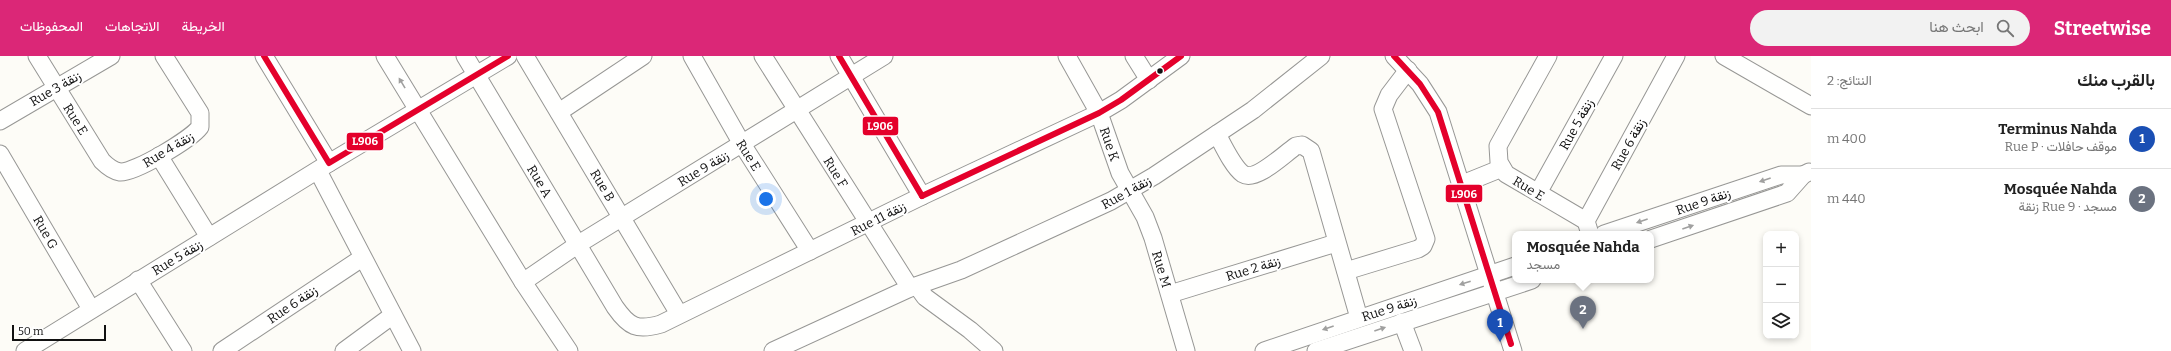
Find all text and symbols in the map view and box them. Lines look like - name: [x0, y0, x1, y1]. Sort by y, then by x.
- search box: [1750, 10, 2030, 46]
- icon: search: [1994, 17, 2016, 39]
- text: Streetwise: [2054, 17, 2151, 40]
- text: المحفوظات: [20, 18, 83, 35]
- text: الاتجاهات: [105, 18, 159, 35]
- text: الخريطة: [181, 18, 225, 35]
- text: ابحث هنا: [1929, 18, 1984, 36]
- unlabelled marker: [1155, 66, 1165, 76]
- street label: Rue 3 زنقة: [27, 68, 84, 110]
- text: بالقرب منك: [2077, 70, 2155, 91]
- text: النتائج: 2: [1827, 73, 1872, 88]
- one-way arrow: [398, 78, 406, 88]
- street label: Rue 5 زنقة: [1556, 96, 1597, 153]
- street label: Rue E: [60, 101, 91, 138]
- line badge: L906: [862, 116, 899, 136]
- street label: Rue 6 زنقة: [1608, 116, 1650, 173]
- text: L906: [867, 120, 894, 133]
- text: Terminus Nahda: [1998, 120, 2117, 138]
- street label: Rue K: [1097, 125, 1123, 164]
- street label: Rue 4 زنقة: [140, 128, 197, 171]
- text: 400 m: [1827, 131, 1866, 146]
- text: 1: [2139, 131, 2145, 146]
- line badge: L906: [346, 132, 384, 151]
- text: L906: [352, 135, 379, 148]
- street label: Rue E: [733, 137, 764, 174]
- text: موقف حافلات · Rue P: [2005, 139, 2117, 154]
- street label: Rue 9 زنقة: [675, 147, 732, 190]
- street label: Rue F: [820, 154, 851, 190]
- street label: Rue A: [524, 162, 555, 201]
- street label: Rue B: [587, 167, 618, 204]
- street label: Rue 1 زنقة: [1099, 173, 1154, 213]
- street label: Rue E: [1510, 173, 1547, 204]
- one-way arrow: [1759, 177, 1771, 183]
- text: Mosquée Nahda: [2004, 180, 2117, 198]
- line badge: L906: [1445, 184, 1483, 203]
- street label: Rue 9 زنقة: [1674, 185, 1733, 219]
- text: L906: [1451, 188, 1478, 201]
- your location: [756, 189, 776, 209]
- text: 440 m: [1827, 191, 1866, 206]
- text: 2: [2138, 191, 2146, 206]
- street label: Rue 11 زنقة: [848, 198, 909, 240]
- text: مسجد · Rue 9 زنقة: [2019, 199, 2117, 214]
- street label: Rue G: [30, 213, 61, 252]
- one-way arrow: [1635, 219, 1647, 225]
- one-way arrow: [1682, 224, 1694, 230]
- popup: [1512, 231, 1654, 283]
- map controls: [1763, 231, 1799, 339]
- button: +: [1763, 231, 1799, 267]
- street label: Rue 5 زنقة: [149, 237, 206, 279]
- text: Mosquée Nahda: [1526, 238, 1640, 256]
- street label: Rue M: [1149, 249, 1174, 289]
- street label: Rue 2 زنقة: [1224, 253, 1283, 285]
- text: مسجد: [1526, 257, 1560, 272]
- button: −: [1763, 267, 1799, 303]
- one-way arrow: [1459, 280, 1471, 286]
- street label: Rue 6 زنقة: [265, 282, 321, 327]
- street label: Rue 9 زنقة: [1360, 293, 1419, 325]
- pin: 2: [1570, 296, 1596, 329]
- button: layers: [1763, 303, 1799, 339]
- pin: 1: [1487, 309, 1513, 342]
- scale bar: [12, 323, 106, 342]
- text: 50 m: [18, 325, 44, 338]
- one-way arrow: [1322, 326, 1334, 332]
- one-way arrow: [1374, 326, 1386, 332]

